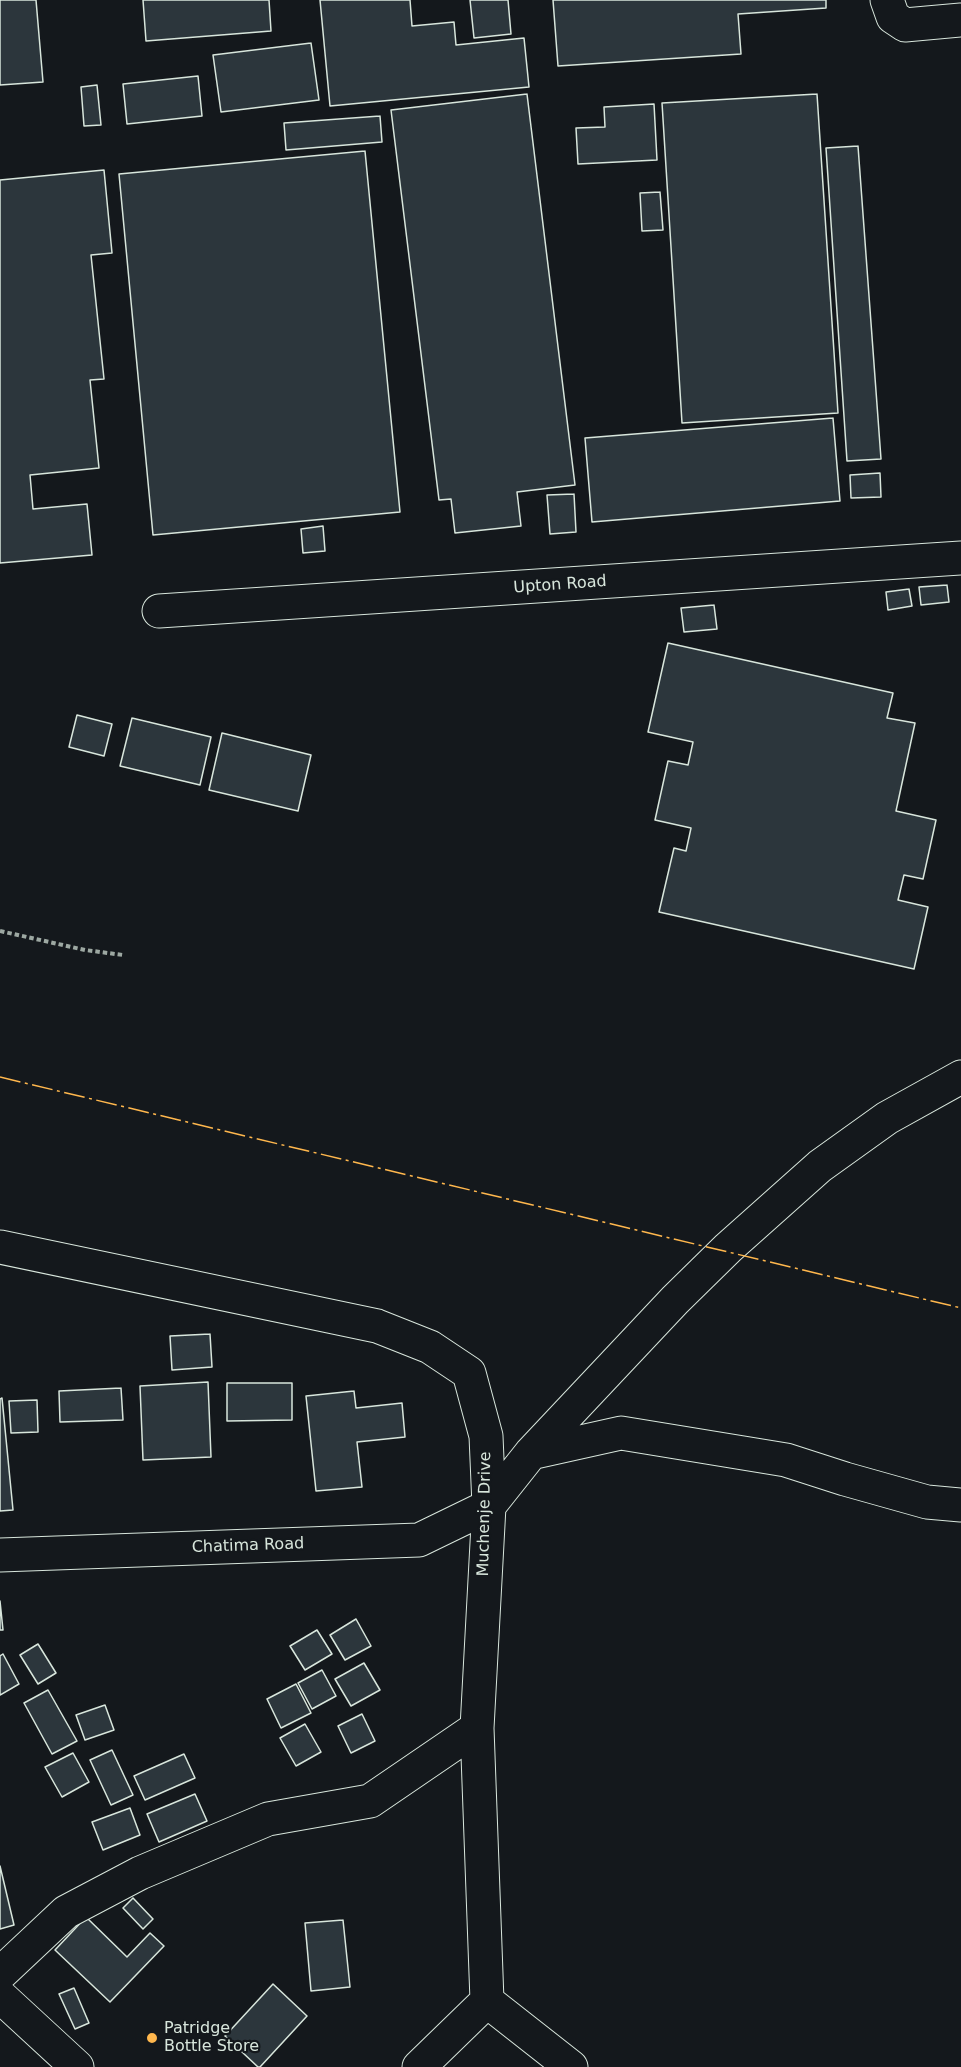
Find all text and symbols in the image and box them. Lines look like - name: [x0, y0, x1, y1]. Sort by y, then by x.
- street label: Upton Road: [513, 572, 607, 598]
- street label: Muchenje Drive: [474, 1451, 496, 1577]
- street label: Chatima Road: [191, 1534, 305, 1558]
- place label: Patridge Bottle Store: [164, 2019, 259, 2057]
- marker: Patridge Bottle Store: [145, 2031, 159, 2045]

